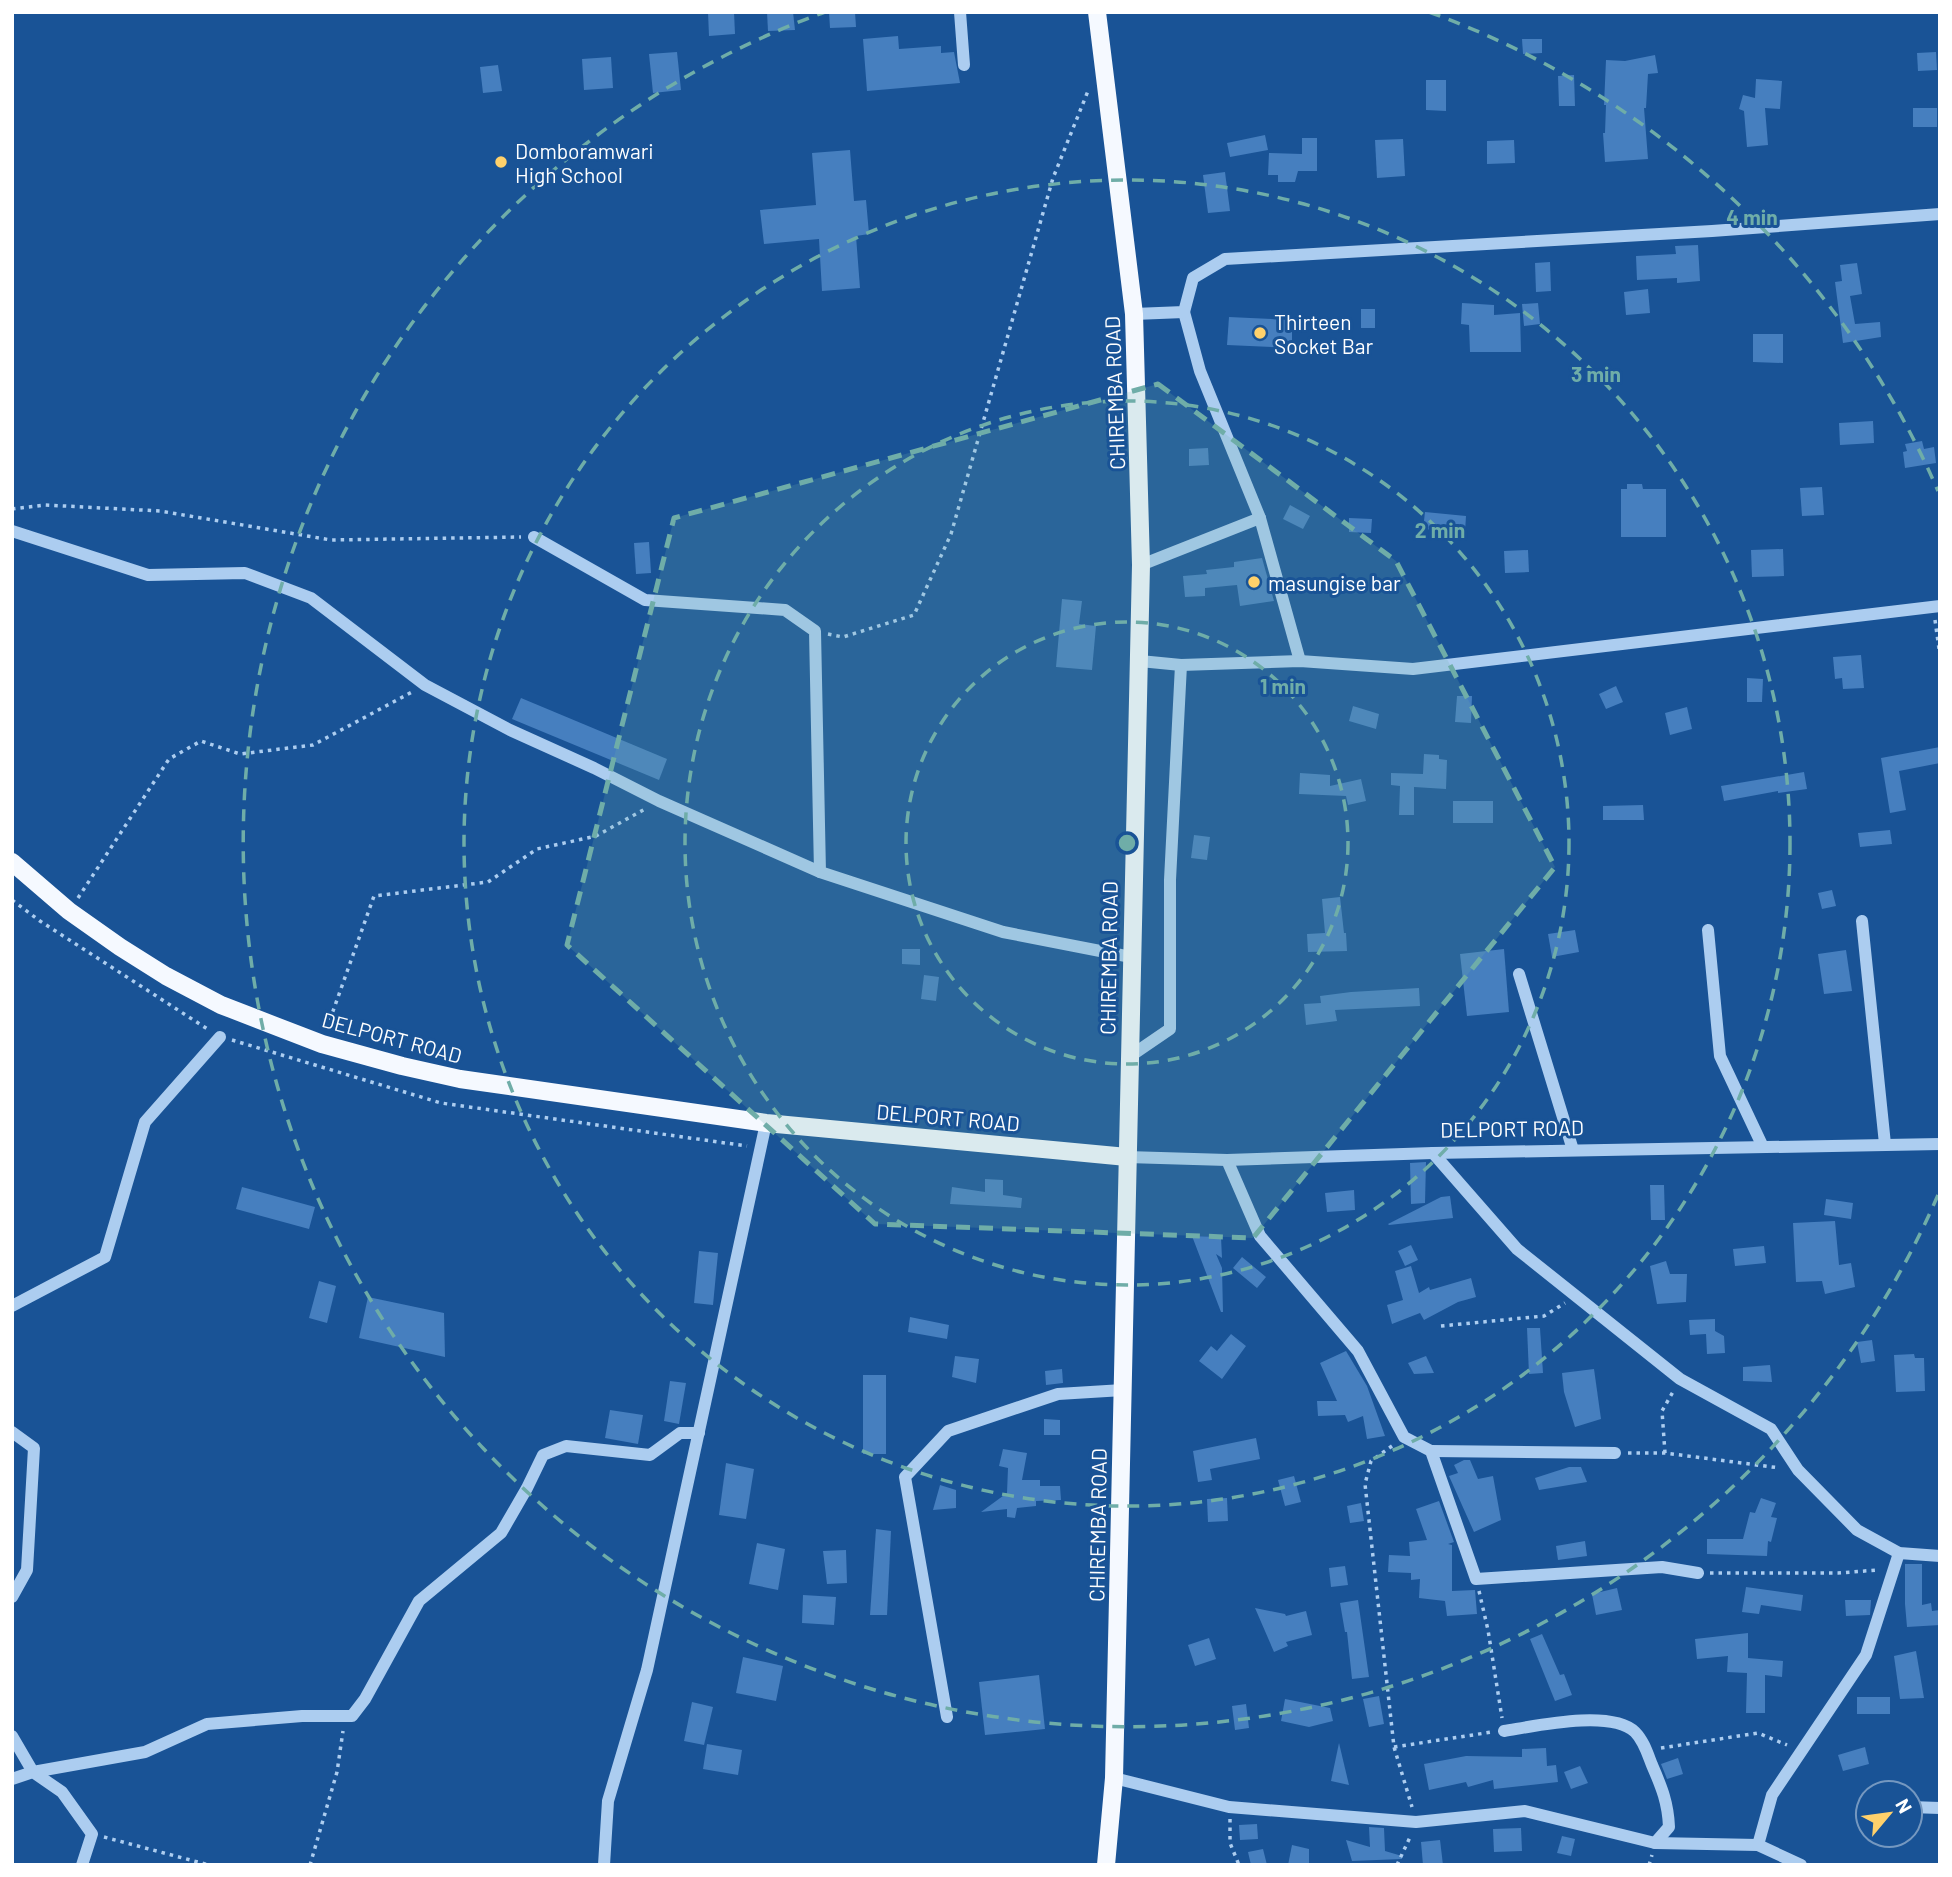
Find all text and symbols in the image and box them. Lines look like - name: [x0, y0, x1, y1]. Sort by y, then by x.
- place label: Domboramwari High School: [515, 138, 654, 187]
- marker: Domboramwari High School: [493, 154, 509, 170]
- text: 4 min: [1726, 204, 1778, 229]
- place label: Thirteen Socket Bar: [1274, 309, 1373, 358]
- street label: CHIREMBA ROAD: [1099, 316, 1129, 470]
- marker: Thirteen Socket Bar: [1252, 325, 1268, 341]
- text: 3 min: [1571, 361, 1621, 386]
- text: 2 min: [1415, 517, 1465, 542]
- place label: masungise bar: [1268, 570, 1401, 595]
- marker: masungise bar: [1246, 574, 1262, 590]
- text: 1 min: [1260, 673, 1306, 698]
- centre of rings: [1115, 831, 1139, 855]
- street label: CHIREMBA ROAD: [1094, 881, 1122, 1035]
- street label: DELPORT ROAD: [319, 1006, 465, 1068]
- street label: DELPORT ROAD: [875, 1098, 1021, 1136]
- street label: DELPORT ROAD: [1440, 1114, 1584, 1142]
- street label: CHIREMBA ROAD: [1083, 1448, 1111, 1602]
- north arrow: [1854, 1779, 1924, 1849]
- text: N: [1891, 1794, 1917, 1817]

